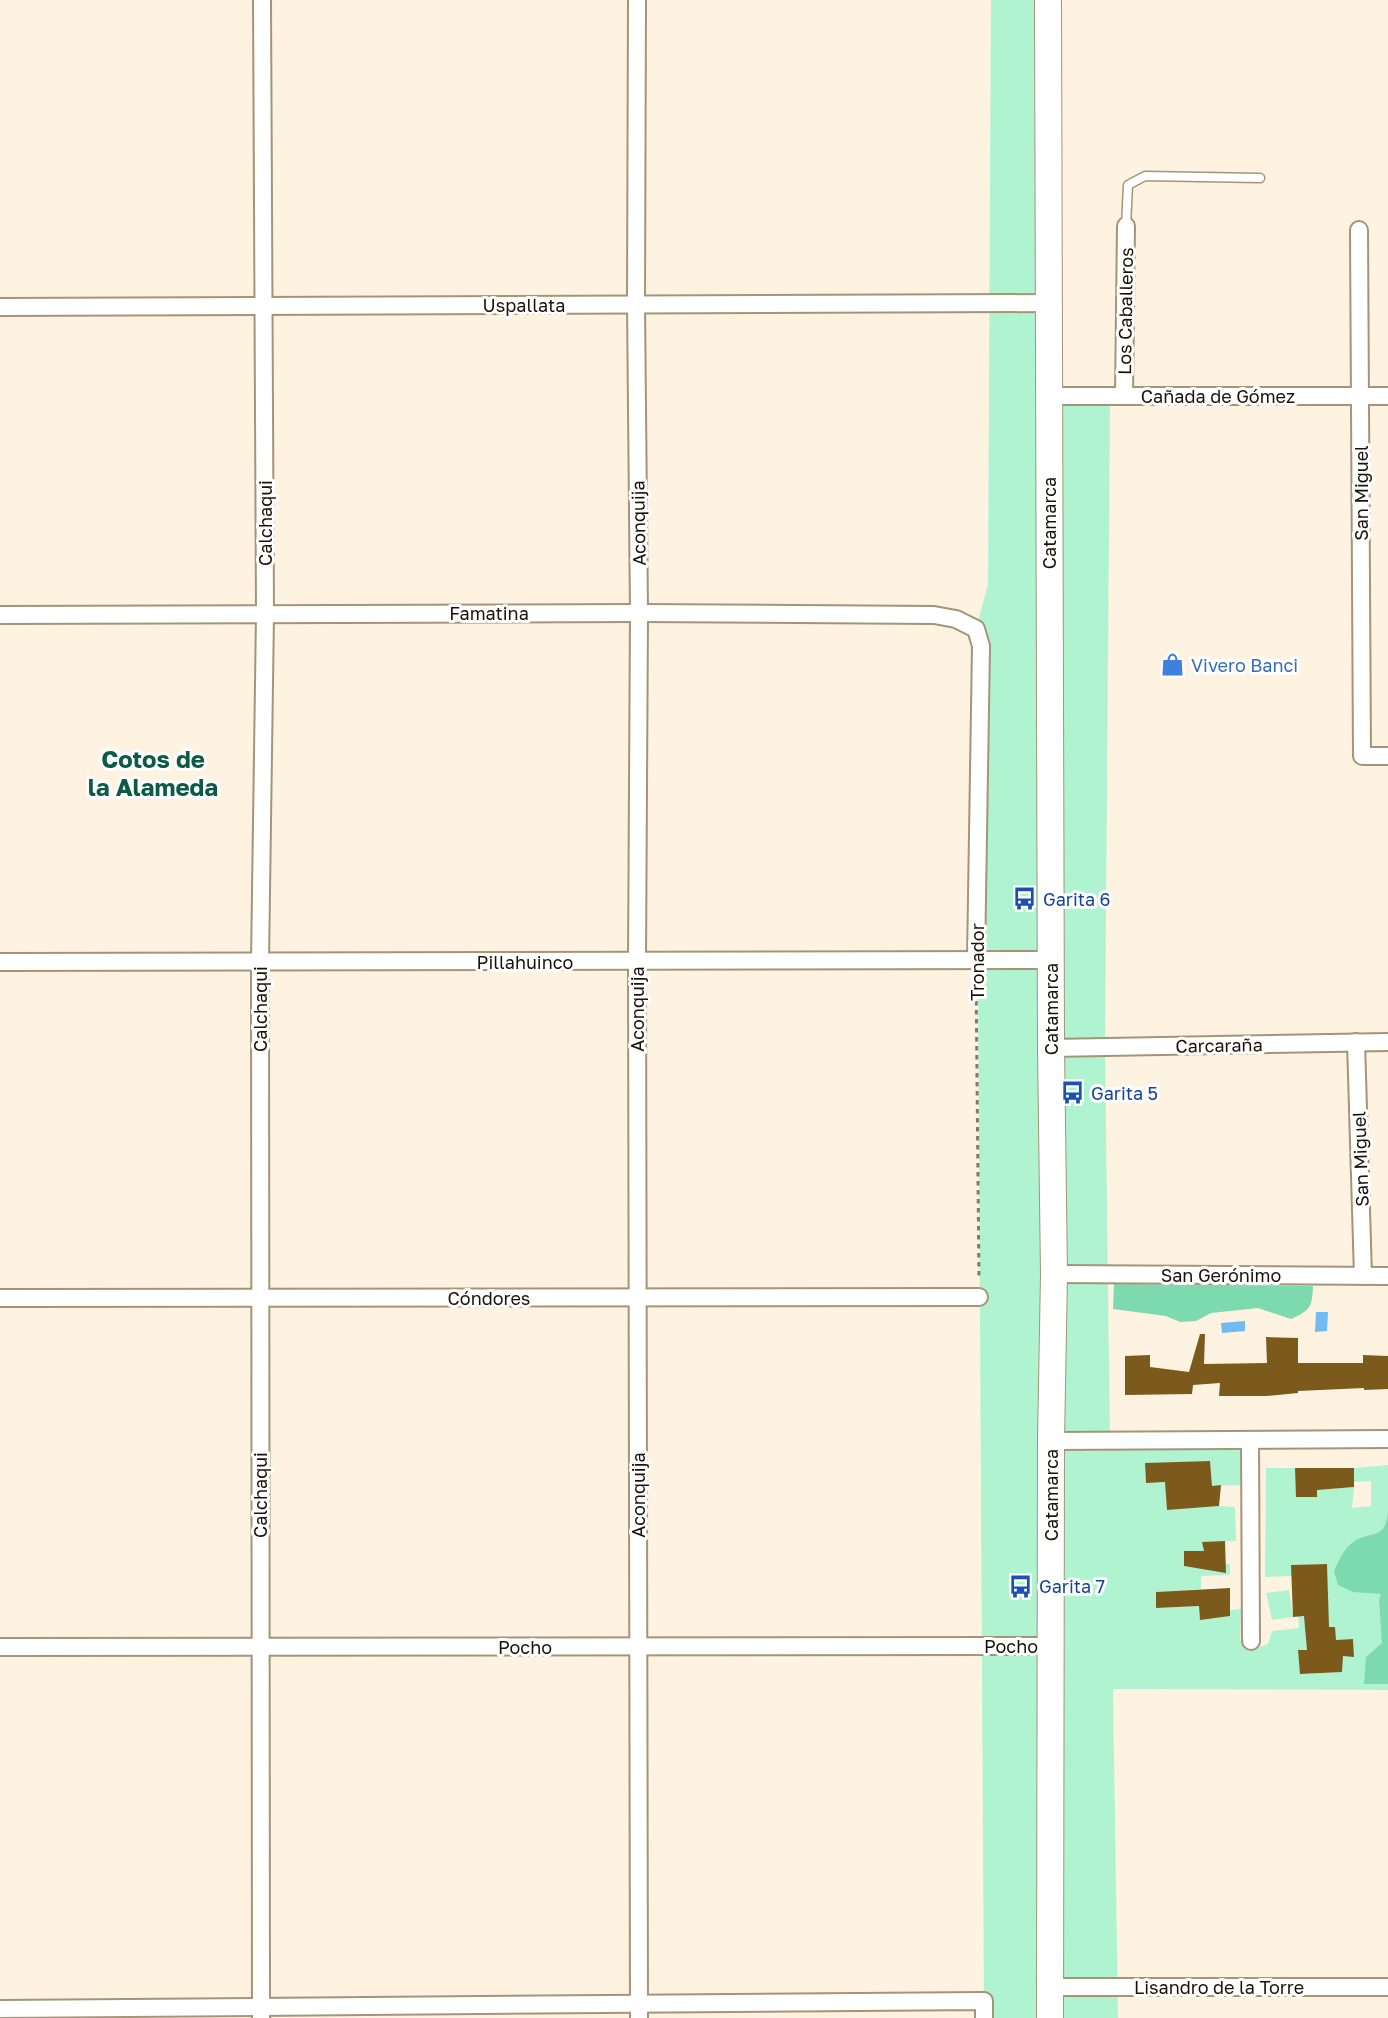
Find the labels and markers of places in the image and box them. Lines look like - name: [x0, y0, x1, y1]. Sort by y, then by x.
- shop icon: Vivero Banci: [1160, 652, 1186, 678]
- place label: Vivero Banci: [1191, 654, 1298, 676]
- bus stop icon: Garita 6: [1012, 886, 1038, 912]
- place label: Garita 6: [1043, 888, 1110, 910]
- bus stop icon: Garita 5: [1060, 1080, 1086, 1106]
- place label: Garita 5: [1091, 1082, 1158, 1104]
- bus stop icon: Garita 7: [1008, 1573, 1034, 1599]
- place label: Garita 7: [1039, 1575, 1105, 1597]

